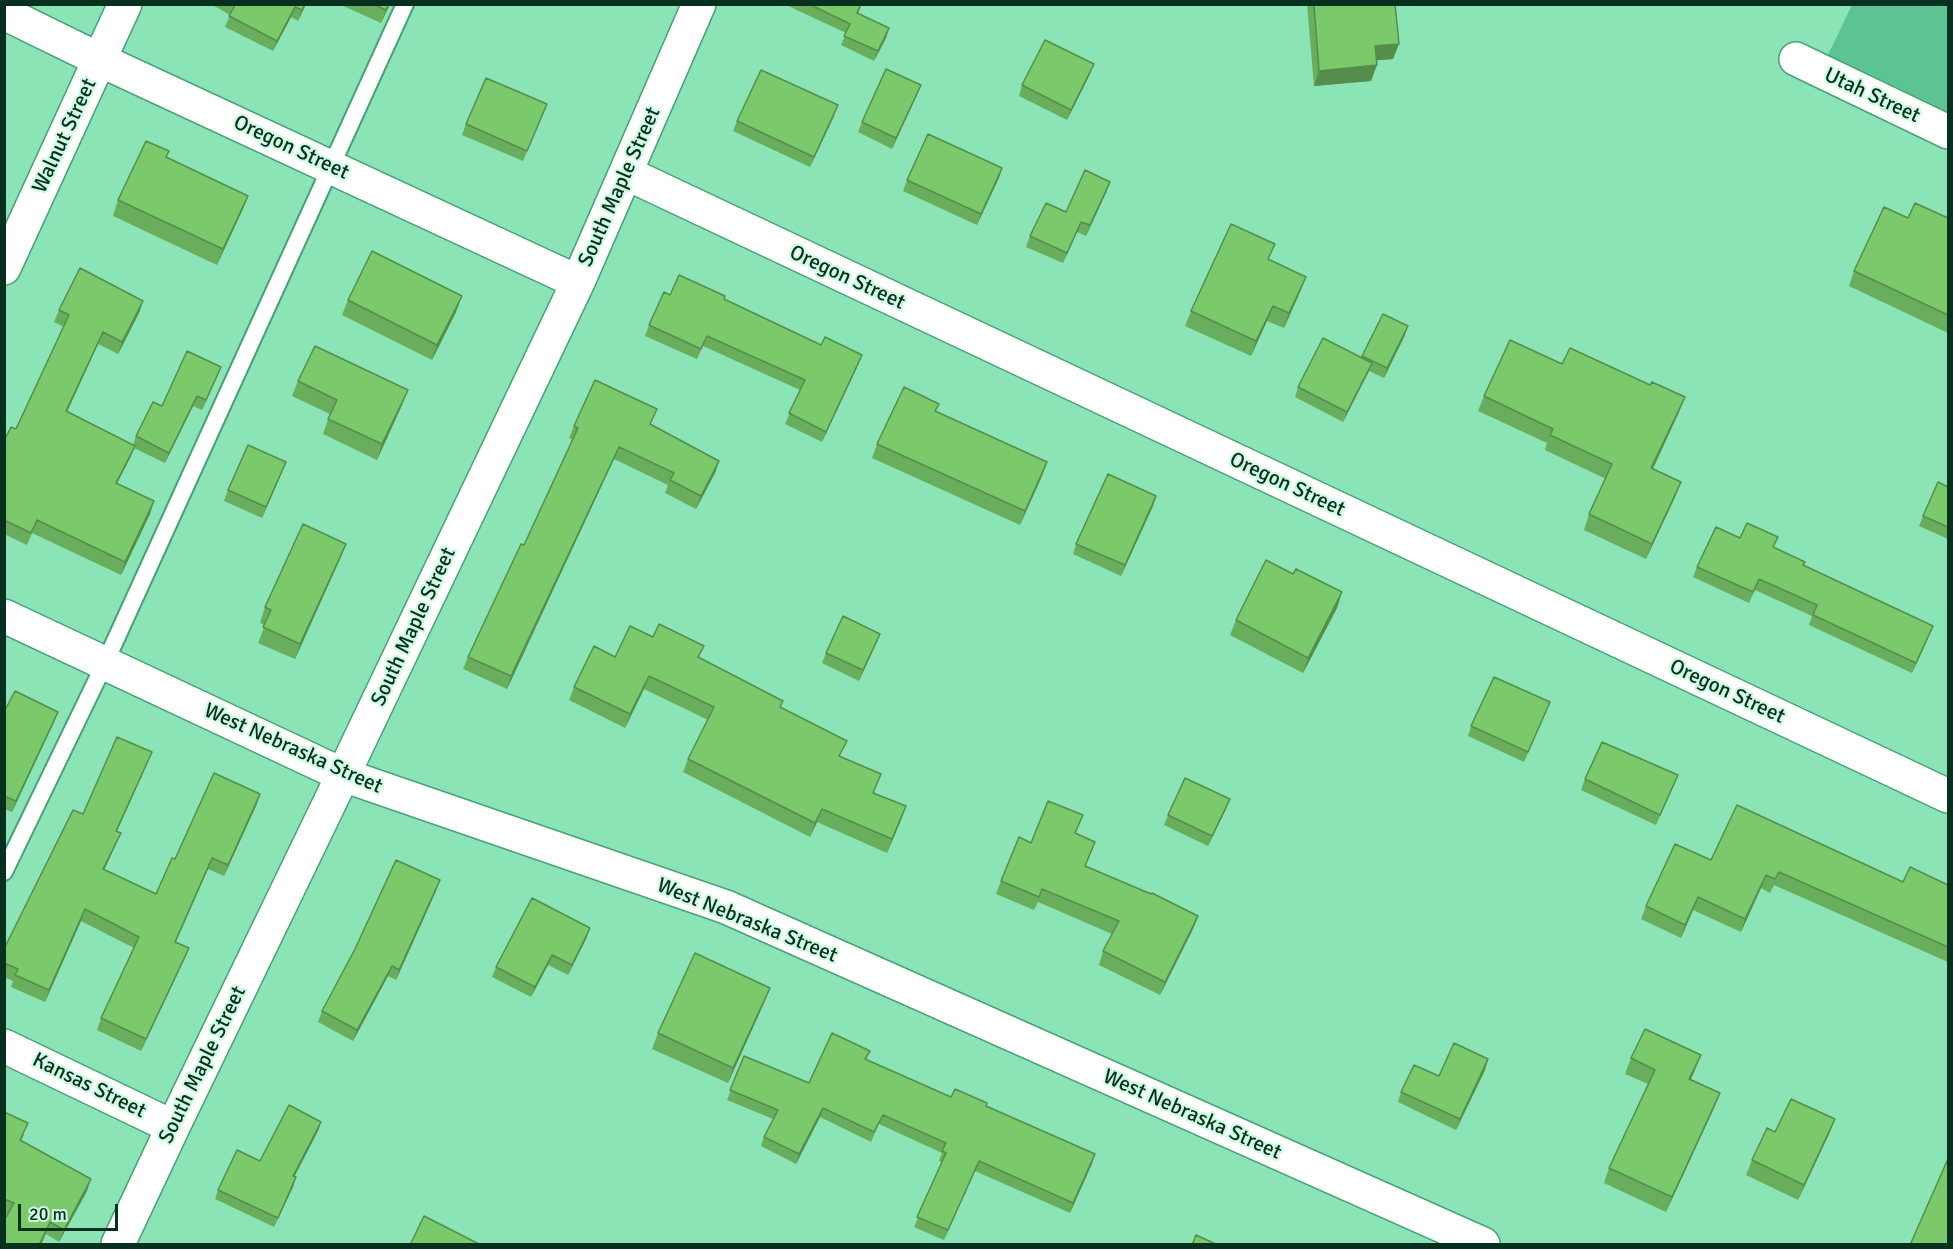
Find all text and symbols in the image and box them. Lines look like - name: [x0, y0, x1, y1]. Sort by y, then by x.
- street label: Utah Street: [1820, 63, 1924, 129]
- street label: Walnut Street: [27, 75, 103, 197]
- street label: South Maple Street: [574, 103, 666, 271]
- street label: Oregon Street: [229, 110, 353, 186]
- street label: Oregon Street: [785, 240, 909, 316]
- street label: Oregon Street: [1225, 447, 1349, 523]
- street label: South Maple Street: [366, 544, 462, 710]
- street label: Oregon Street: [1665, 654, 1789, 730]
- street label: West Nebraska Street: [200, 698, 386, 800]
- street label: West Nebraska Street: [653, 873, 841, 969]
- street label: South Maple Street: [154, 982, 252, 1148]
- street label: Kansas Street: [28, 1048, 150, 1124]
- street label: West Nebraska Street: [1099, 1064, 1285, 1166]
- scale bar: [21, 1192, 122, 1230]
- text: 20 m: [29, 1203, 67, 1225]

